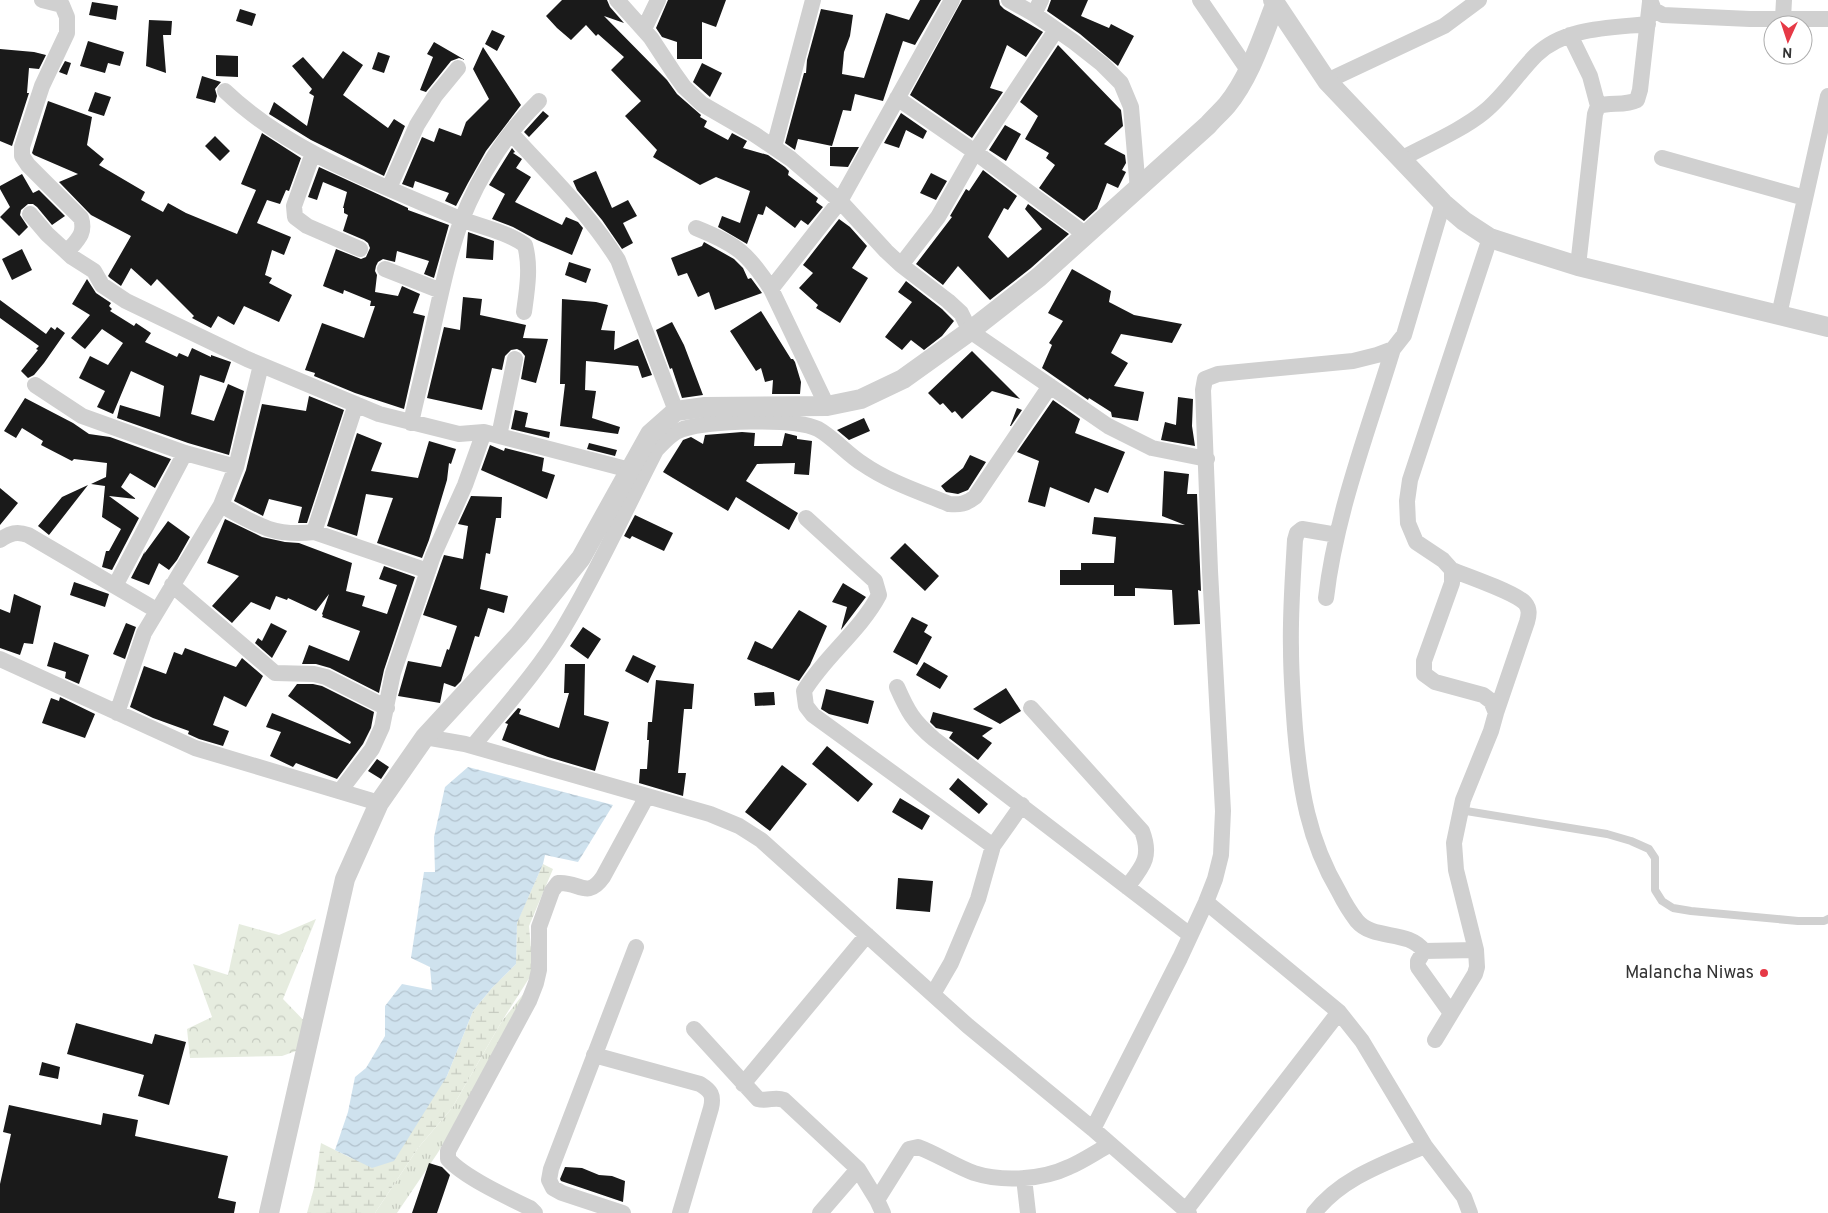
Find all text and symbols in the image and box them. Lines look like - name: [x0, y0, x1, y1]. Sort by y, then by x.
- north arrow: [1763, 15, 1813, 65]
- text: N: [1782, 43, 1793, 60]
- place label: Malancha Niwas: [1625, 962, 1754, 985]
- marker: Malancha Niwas: [1758, 967, 1770, 979]

